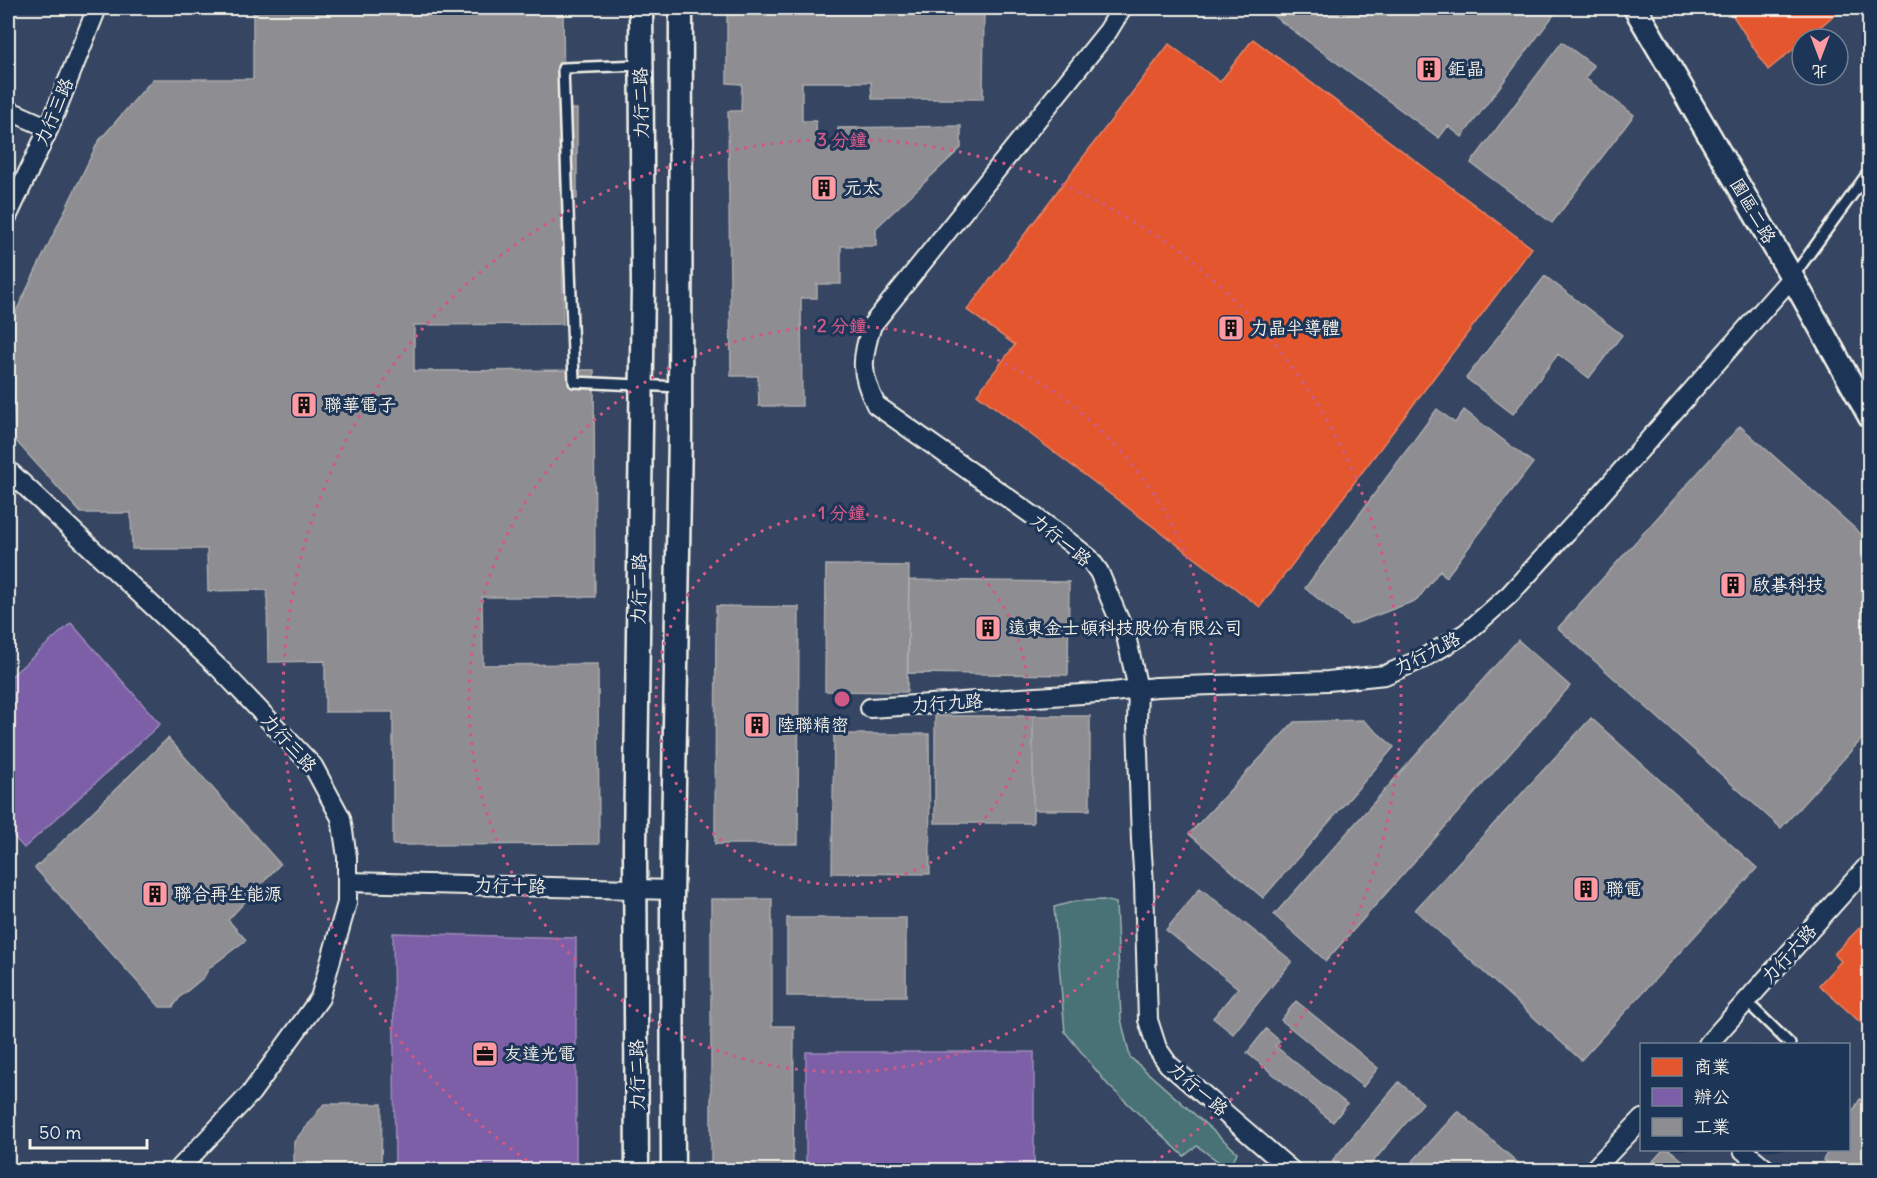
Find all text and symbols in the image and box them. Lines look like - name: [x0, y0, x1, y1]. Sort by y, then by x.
- north arrow: [1790, 27, 1850, 87]
- building icon: 鉅晶: [1414, 54, 1444, 84]
- place label: 鉅晶: [1448, 57, 1484, 80]
- text: 北: [1812, 62, 1828, 82]
- street label: 力行二路: [628, 67, 653, 139]
- street label: 力行三路: [29, 74, 78, 149]
- text: 3 分鐘: [817, 128, 867, 151]
- building icon: 元太: [809, 173, 839, 203]
- street label: 園區二路: [1725, 174, 1781, 248]
- place label: 元太: [844, 176, 880, 199]
- building icon: 力晶半導體: [1216, 313, 1246, 343]
- text: 2 分鐘: [817, 314, 867, 337]
- place label: 力晶半導體: [1250, 316, 1340, 339]
- building icon: 聯華電子: [289, 390, 319, 420]
- place label: 聯華電子: [324, 393, 396, 416]
- text: 1 分鐘: [818, 501, 866, 524]
- street label: 力行一路: [1026, 508, 1097, 571]
- street label: 力行二路: [626, 553, 651, 625]
- building icon: 啟碁科技: [1718, 570, 1748, 600]
- place label: 啟碁科技: [1752, 573, 1824, 596]
- building icon: 遠東金士頓科技股份有限公司: [973, 613, 1003, 643]
- place label: 遠東金士頓科技股份有限公司: [1008, 616, 1242, 639]
- street label: 力行九路: [1389, 626, 1464, 679]
- centre of rings: [832, 689, 852, 709]
- street label: 力行九路: [910, 689, 984, 716]
- street label: 力行三路: [257, 708, 322, 777]
- building icon: 陸聯精密: [742, 710, 772, 740]
- place label: 陸聯精密: [777, 713, 849, 736]
- street label: 力行十路: [474, 873, 546, 898]
- building icon: 聯電: [1571, 874, 1601, 904]
- place label: 聯電: [1606, 877, 1642, 900]
- building icon: 聯合再生能源: [140, 879, 170, 909]
- place label: 聯合再生能源: [174, 882, 282, 905]
- street label: 力行六路: [1756, 919, 1821, 988]
- office icon: 友達光電: [470, 1039, 500, 1069]
- street label: 力行二路: [624, 1039, 649, 1111]
- place label: 友達光電: [504, 1042, 576, 1065]
- legend: [1640, 1043, 1850, 1151]
- text: 商業: [1694, 1055, 1730, 1078]
- street label: 力行一路: [1164, 1056, 1233, 1121]
- text: 辦公: [1694, 1085, 1730, 1108]
- scale bar: [30, 1112, 147, 1150]
- text: 工業: [1694, 1115, 1730, 1138]
- text: 50 m: [39, 1121, 81, 1144]

